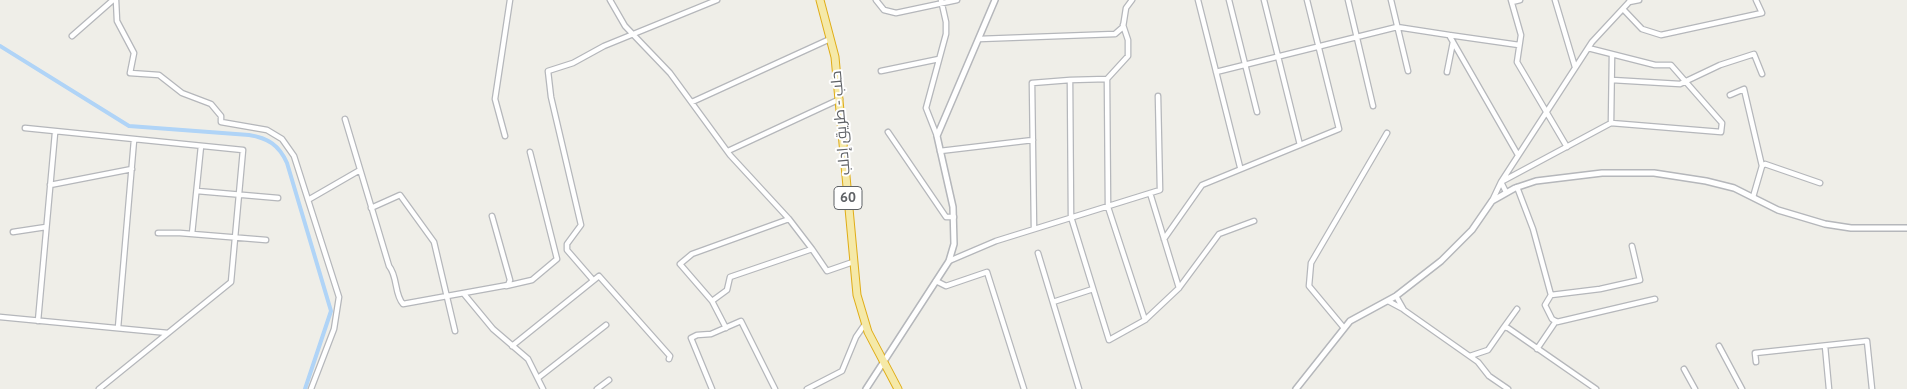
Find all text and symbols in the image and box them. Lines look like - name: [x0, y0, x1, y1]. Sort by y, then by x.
- street label: حلب - طريق إدلب: [827, 70, 855, 176]
- road number: 60: [834, 187, 862, 210]

